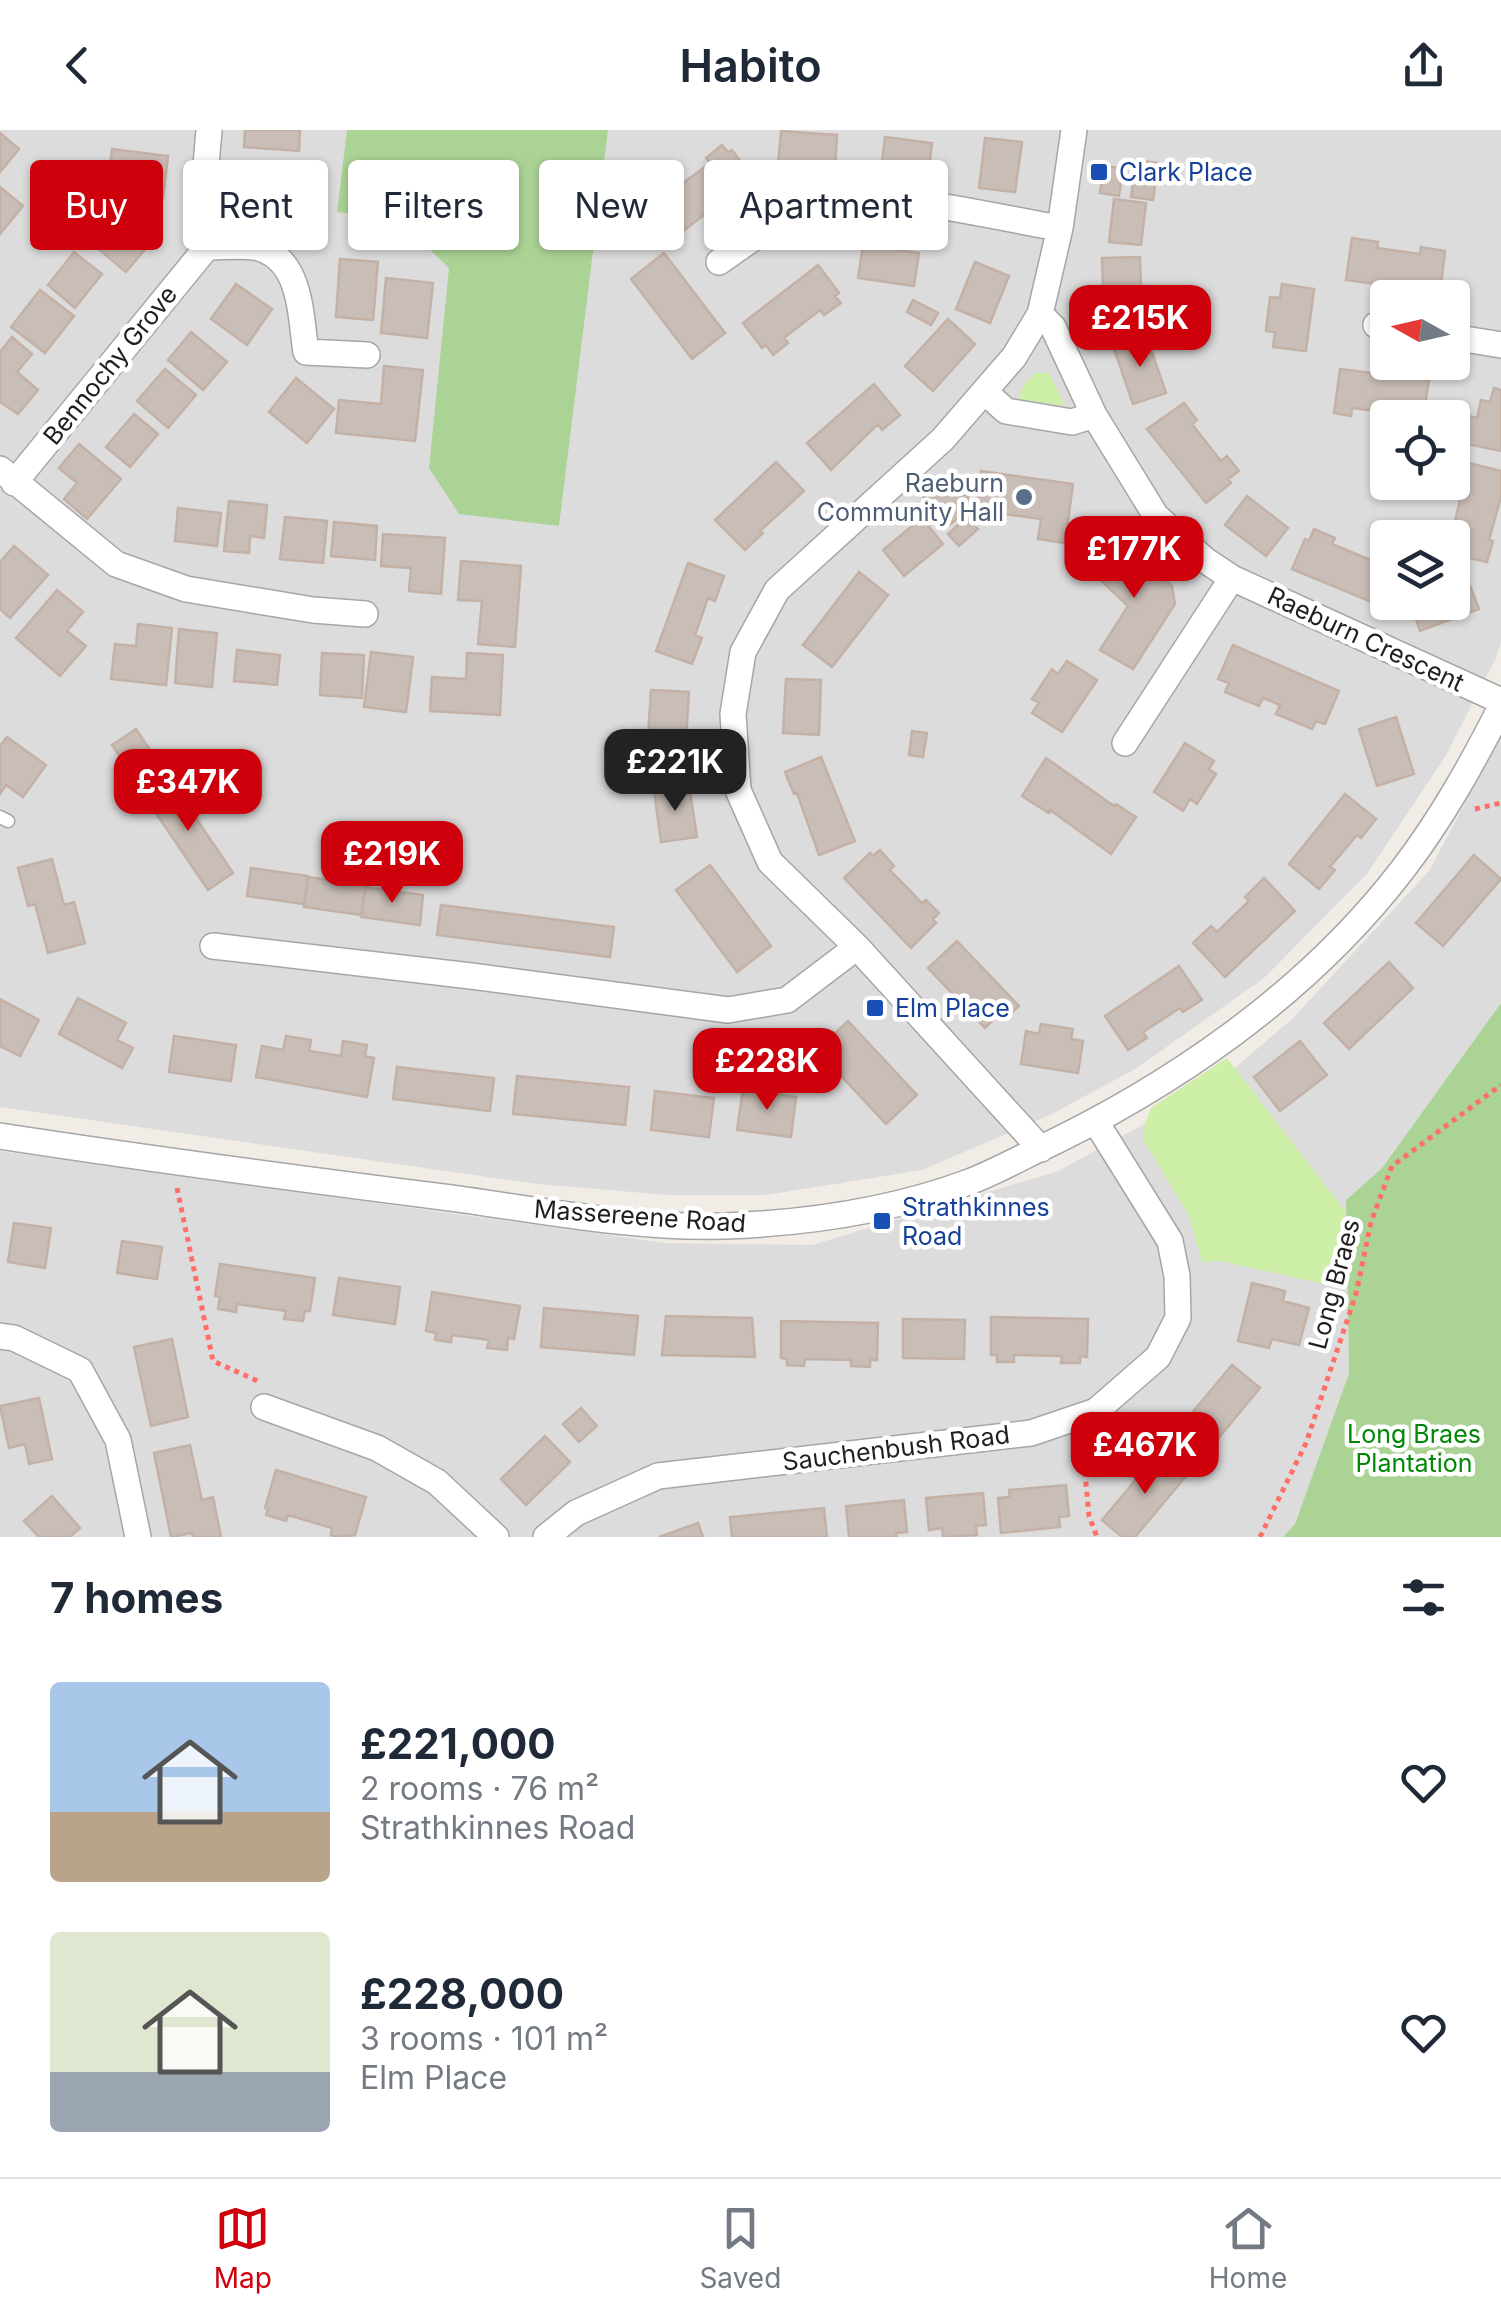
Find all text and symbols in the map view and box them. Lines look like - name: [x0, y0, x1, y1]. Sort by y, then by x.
- icon: back: [50, 38, 105, 93]
- text: Habito: [679, 38, 822, 93]
- icon: share: [1396, 38, 1451, 93]
- place label: Clark Place: [1119, 157, 1253, 187]
- chip: Buy: [30, 160, 163, 250]
- chip: Rent: [183, 160, 328, 250]
- chip: Filters: [348, 160, 519, 250]
- chip: New: [539, 160, 684, 250]
- chip: Apartment: [704, 160, 948, 250]
- marker: Clark Place: [1088, 161, 1110, 183]
- street label: Bennochy Grove: [37, 280, 183, 450]
- north arrow: [1370, 280, 1470, 380]
- map controls: [1370, 280, 1470, 620]
- pin: £215K: [1070, 285, 1210, 370]
- text: £215K: [1091, 298, 1189, 337]
- button: locate: [1370, 400, 1470, 500]
- place label: Raeburn Community Hall: [817, 468, 1004, 527]
- marker: Raeburn Community Hall: [1013, 486, 1035, 508]
- pin: £177K: [1064, 516, 1204, 601]
- button: layers: [1370, 520, 1470, 620]
- text: £177K: [1086, 529, 1182, 568]
- street label: Raeburn Crescent: [1263, 580, 1469, 698]
- pin: £221K: [605, 729, 745, 814]
- text: £221K: [626, 742, 724, 781]
- pin: £347K: [118, 749, 258, 834]
- text: £347K: [136, 762, 240, 801]
- pin: £219K: [322, 821, 462, 906]
- text: £219K: [343, 834, 441, 873]
- place label: Elm Place: [895, 993, 1010, 1023]
- marker: Elm Place: [864, 997, 886, 1019]
- pin: £228K: [697, 1028, 837, 1113]
- text: £228K: [715, 1041, 819, 1080]
- place label: Strathkinnes Road: [902, 1192, 1050, 1251]
- street label: Massereene Road: [533, 1194, 747, 1238]
- marker: Strathkinnes Road: [871, 1210, 893, 1232]
- street label: Long Braes: [1302, 1215, 1366, 1353]
- pin: £467K: [1075, 1412, 1215, 1497]
- street label: Sauchenbush Road: [781, 1419, 1011, 1477]
- park label: Long Braes Plantation: [1347, 1419, 1481, 1478]
- text: £467K: [1093, 1425, 1197, 1464]
- icon: filters: [1396, 1570, 1451, 1625]
- text: 7 homes: [50, 1572, 223, 1623]
- text: £221,000: [360, 1718, 556, 1769]
- icon: home: [130, 1722, 250, 1842]
- icon: heart: [1396, 1755, 1451, 1810]
- text: 2 rooms · 76 m²: [360, 1769, 599, 1808]
- text: Strathkinnes Road: [360, 1808, 635, 1847]
- text: £228,000: [360, 1968, 564, 2019]
- icon: home: [130, 1972, 250, 2092]
- icon: heart: [1396, 2005, 1451, 2060]
- text: 3 rooms · 101 m²: [360, 2019, 608, 2058]
- text: Elm Place: [360, 2058, 507, 2097]
- tab: Map: [214, 2201, 272, 2295]
- tab: Saved: [699, 2201, 781, 2295]
- tab: Home: [1209, 2201, 1287, 2295]

